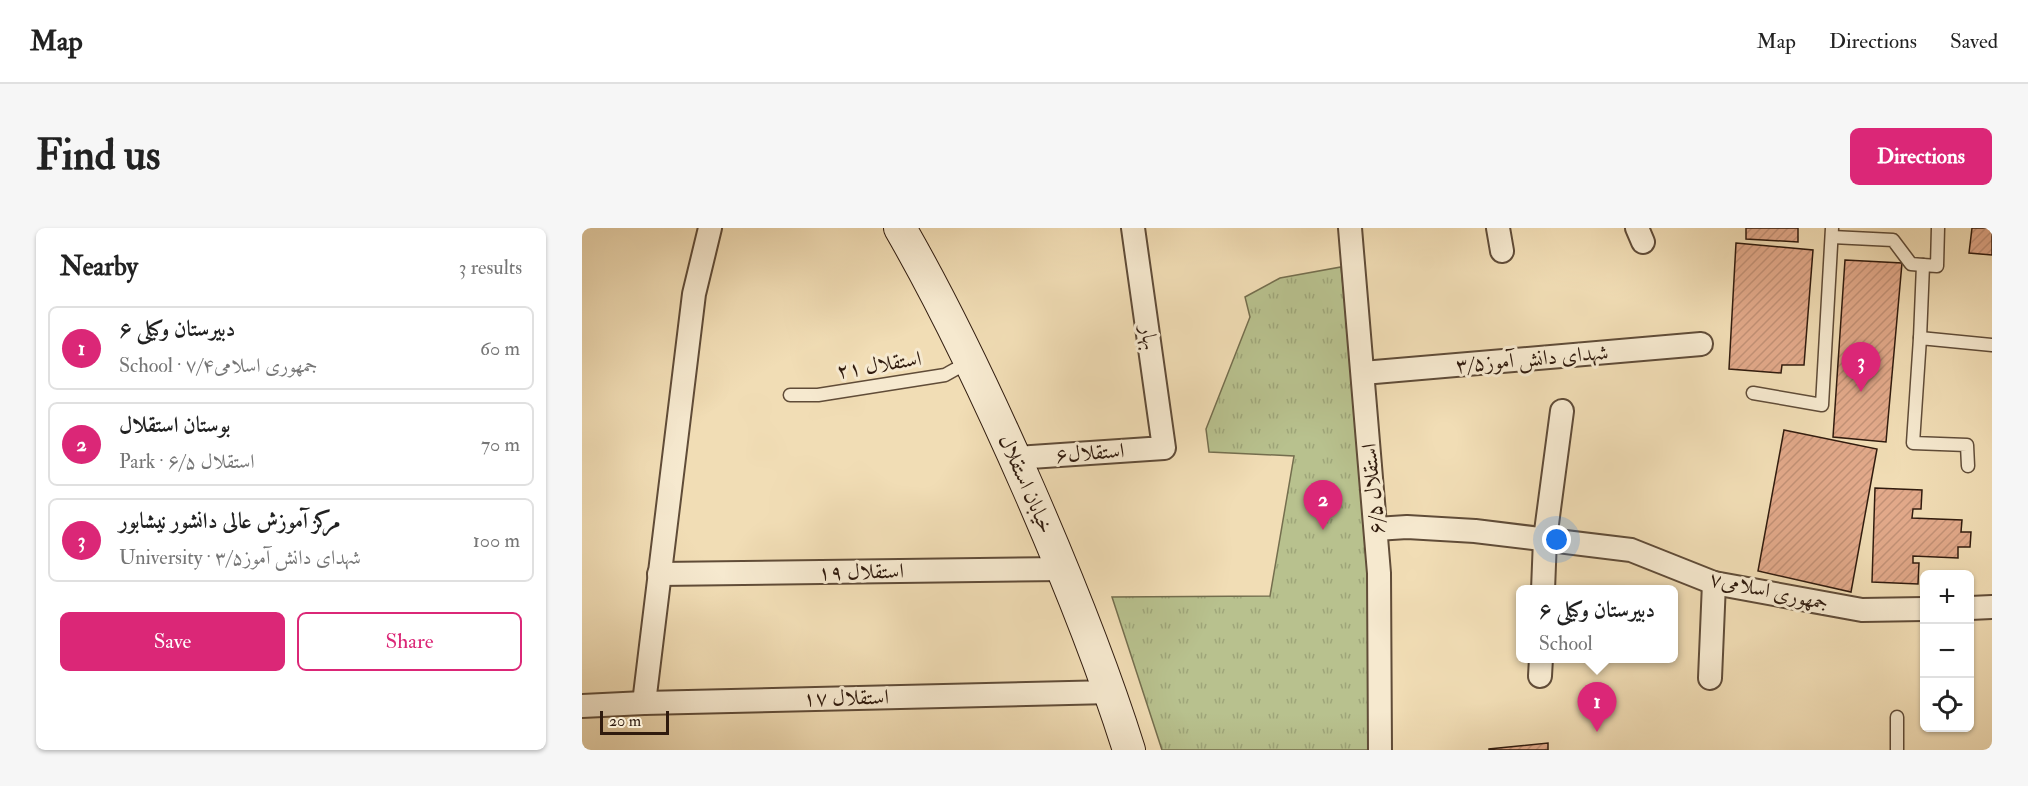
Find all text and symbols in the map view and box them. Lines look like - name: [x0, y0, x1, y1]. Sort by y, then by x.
- text: Map: [30, 24, 83, 59]
- text: Map: [1756, 28, 1796, 55]
- text: Directions: [1829, 28, 1917, 55]
- text: Saved: [1950, 28, 1998, 55]
- button: Directions: [1850, 128, 1992, 185]
- text: Find us: [36, 130, 160, 182]
- text: Nearby: [60, 251, 138, 283]
- text: 3 results: [459, 255, 522, 280]
- text: دبیرستان وکیلی ۶: [119, 315, 235, 343]
- street label: بهار: [1134, 322, 1164, 352]
- text: 1: [78, 336, 85, 361]
- text: 60 m: [480, 336, 520, 361]
- street label: شهدای دانش آموز۳/۵: [1454, 339, 1610, 379]
- pin: 3: [1842, 342, 1880, 392]
- street label: استقلال ۲۱: [835, 345, 923, 385]
- text: School · جمهوری اسلامی۷/۴: [119, 353, 317, 378]
- text: بوستان استقلال: [119, 411, 230, 439]
- street label: خیابان استقلال: [992, 430, 1060, 538]
- text: 2: [76, 432, 87, 457]
- text: 70 m: [481, 432, 520, 457]
- street label: استقلال۶: [1055, 437, 1125, 469]
- street label: استقلال ۶/۵: [1356, 442, 1390, 536]
- text: Park · استقلال ۶/۵: [119, 449, 255, 474]
- pin: 2: [1304, 480, 1342, 530]
- text: مرکز آموزش عالی دانشور نیشابور: [119, 507, 340, 535]
- your location: [1542, 525, 1571, 554]
- text: 3: [78, 528, 85, 553]
- text: 100 m: [473, 528, 520, 553]
- text: University · شهدای دانش آموز۳/۵: [119, 545, 361, 570]
- street label: استقلال ۱۹: [818, 558, 904, 586]
- street label: جمهوری اسلامی۷: [1707, 565, 1831, 617]
- map controls: [1920, 570, 1974, 732]
- button: +: [1920, 570, 1974, 624]
- popup: [1516, 585, 1678, 663]
- text: دبیرستان وکیلی ۶: [1539, 596, 1655, 624]
- button: Save: [60, 612, 285, 671]
- button: Share: [297, 612, 522, 671]
- button: −: [1920, 624, 1974, 678]
- text: School: [1539, 631, 1593, 656]
- button: locate: [1920, 678, 1974, 732]
- pin: 1: [1578, 682, 1616, 732]
- street label: استقلال ۱۷: [803, 684, 889, 712]
- scale bar: [600, 708, 669, 736]
- text: 20 m: [609, 711, 641, 731]

